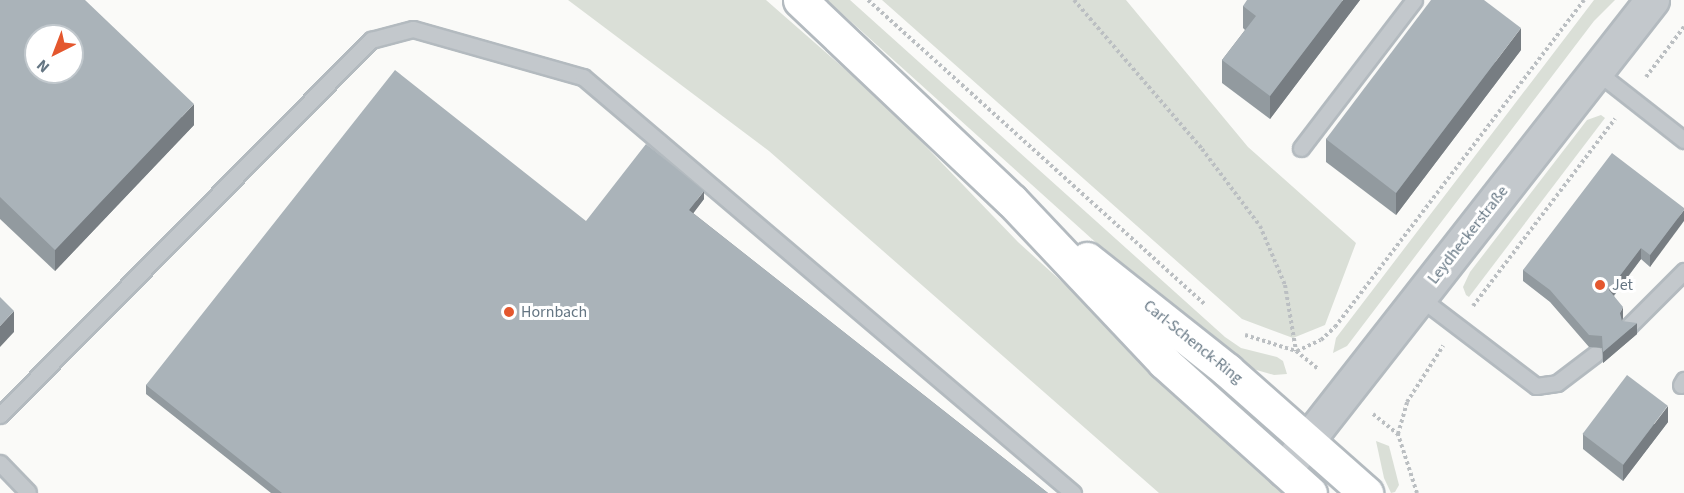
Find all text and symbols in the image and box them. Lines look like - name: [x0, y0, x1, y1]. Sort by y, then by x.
- north arrow: [24, 24, 84, 84]
- text: N: [32, 54, 55, 78]
- street label: Leydheckerstraße: [1424, 182, 1512, 288]
- place label: Jet: [1612, 275, 1633, 295]
- marker: Jet: [1593, 278, 1607, 292]
- street label: Carl-Schenck-Ring: [1140, 296, 1246, 388]
- place label: Hornbach: [521, 302, 587, 322]
- marker: Hornbach: [502, 305, 516, 319]

